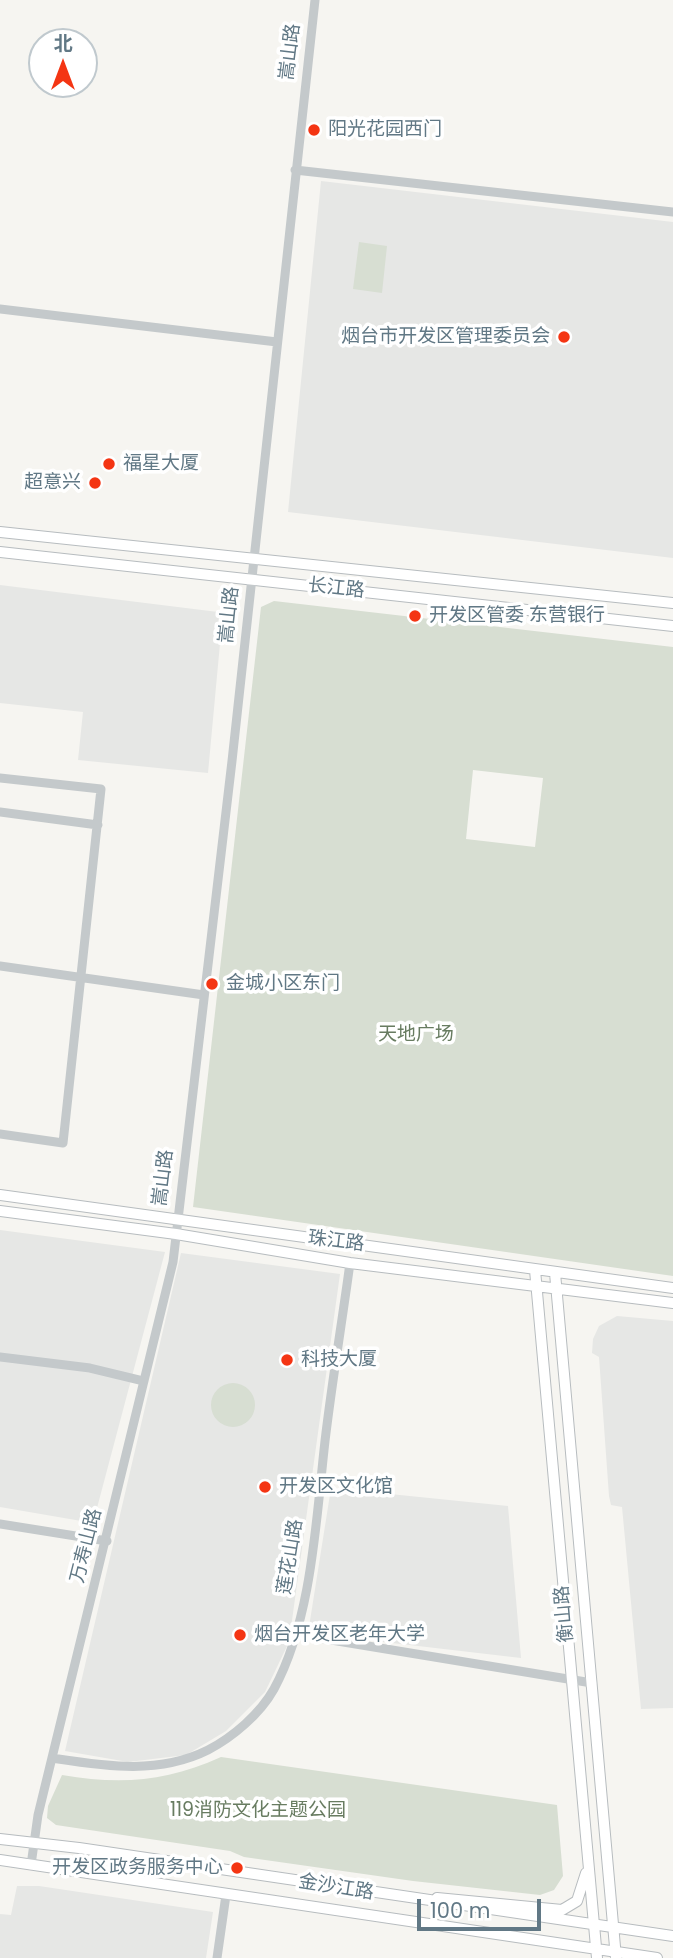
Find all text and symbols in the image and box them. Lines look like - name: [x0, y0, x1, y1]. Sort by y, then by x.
- street label: 嵩山路: [276, 22, 306, 82]
- north arrow: [28, 28, 98, 98]
- text: 北: [53, 30, 73, 57]
- place label: 阳光花园西门: [328, 119, 442, 141]
- marker: 阳光花园西门: [306, 122, 322, 138]
- place label: 烟台市开发区管理委员会: [341, 326, 550, 348]
- marker: 烟台市开发区管理委员会: [556, 329, 572, 345]
- place label: 福星大厦: [123, 453, 199, 475]
- marker: 福星大厦: [101, 456, 117, 472]
- place label: 超意兴: [24, 472, 81, 494]
- marker: 超意兴: [87, 475, 103, 491]
- street label: 长江路: [306, 575, 366, 603]
- street label: 嵩山路: [216, 585, 244, 645]
- place label: 开发区管委 东营银行: [429, 605, 605, 627]
- marker: 开发区管委 东营银行: [407, 608, 423, 624]
- place label: 金城小区东门: [226, 973, 340, 995]
- marker: 金城小区东门: [204, 976, 220, 992]
- park label: 天地广场: [378, 1024, 454, 1046]
- street label: 嵩山路: [149, 1148, 179, 1208]
- street label: 珠江路: [306, 1227, 366, 1257]
- place label: 科技大厦: [301, 1349, 377, 1371]
- marker: 科技大厦: [279, 1352, 295, 1368]
- place label: 开发区文化馆: [279, 1476, 393, 1498]
- marker: 开发区文化馆: [257, 1479, 273, 1495]
- street label: 万寿山路: [67, 1506, 107, 1586]
- street label: 莲花山路: [274, 1518, 308, 1596]
- street label: 衡山路: [551, 1585, 579, 1643]
- place label: 烟台开发区老年大学: [254, 1624, 425, 1646]
- marker: 烟台开发区老年大学: [232, 1627, 248, 1643]
- park label: 119消防文化主题公园: [170, 1800, 346, 1822]
- place label: 开发区政务服务中心: [52, 1857, 223, 1879]
- marker: 开发区政务服务中心: [229, 1860, 245, 1876]
- street label: 金沙江路: [297, 1871, 375, 1905]
- scale bar: [421, 1884, 545, 1928]
- text: 100 m: [430, 1896, 490, 1925]

